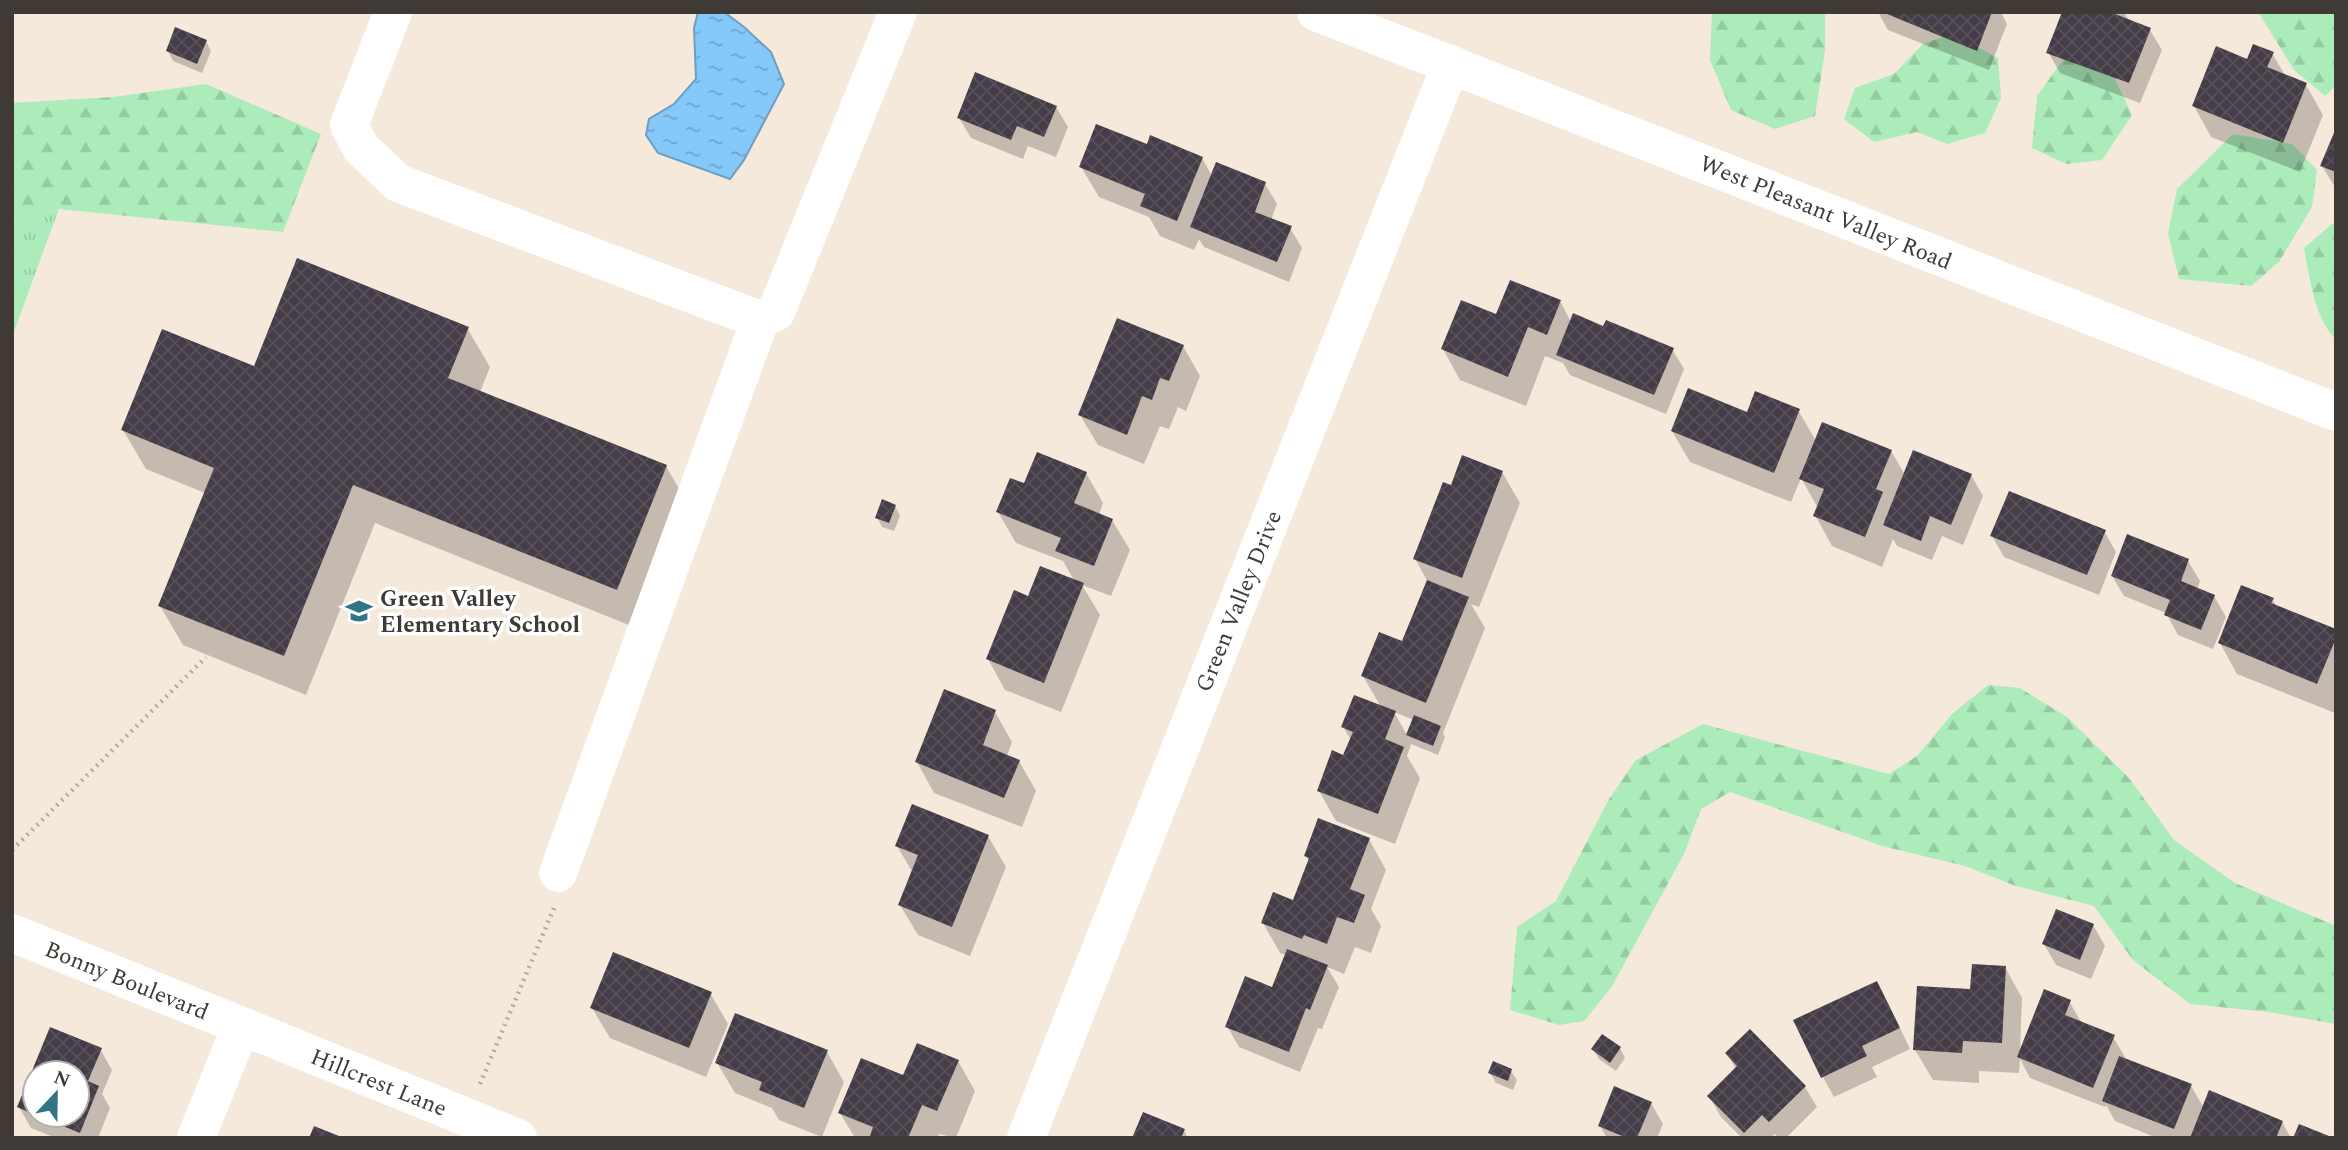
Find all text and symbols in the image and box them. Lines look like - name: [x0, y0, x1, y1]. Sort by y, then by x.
- street label: West Pleasant Valley Road: [1694, 147, 1957, 280]
- street label: Green Valley Drive: [1187, 506, 1292, 698]
- place label: Green Valley Elementary School: [380, 582, 580, 643]
- school or university icon: Green Valley Elementary School: [344, 596, 374, 626]
- street label: Bonny Boulevard: [39, 933, 214, 1030]
- street label: Hillcrest Lane: [305, 1040, 452, 1127]
- north arrow: [21, 1059, 91, 1129]
- text: N: [49, 1063, 74, 1096]

